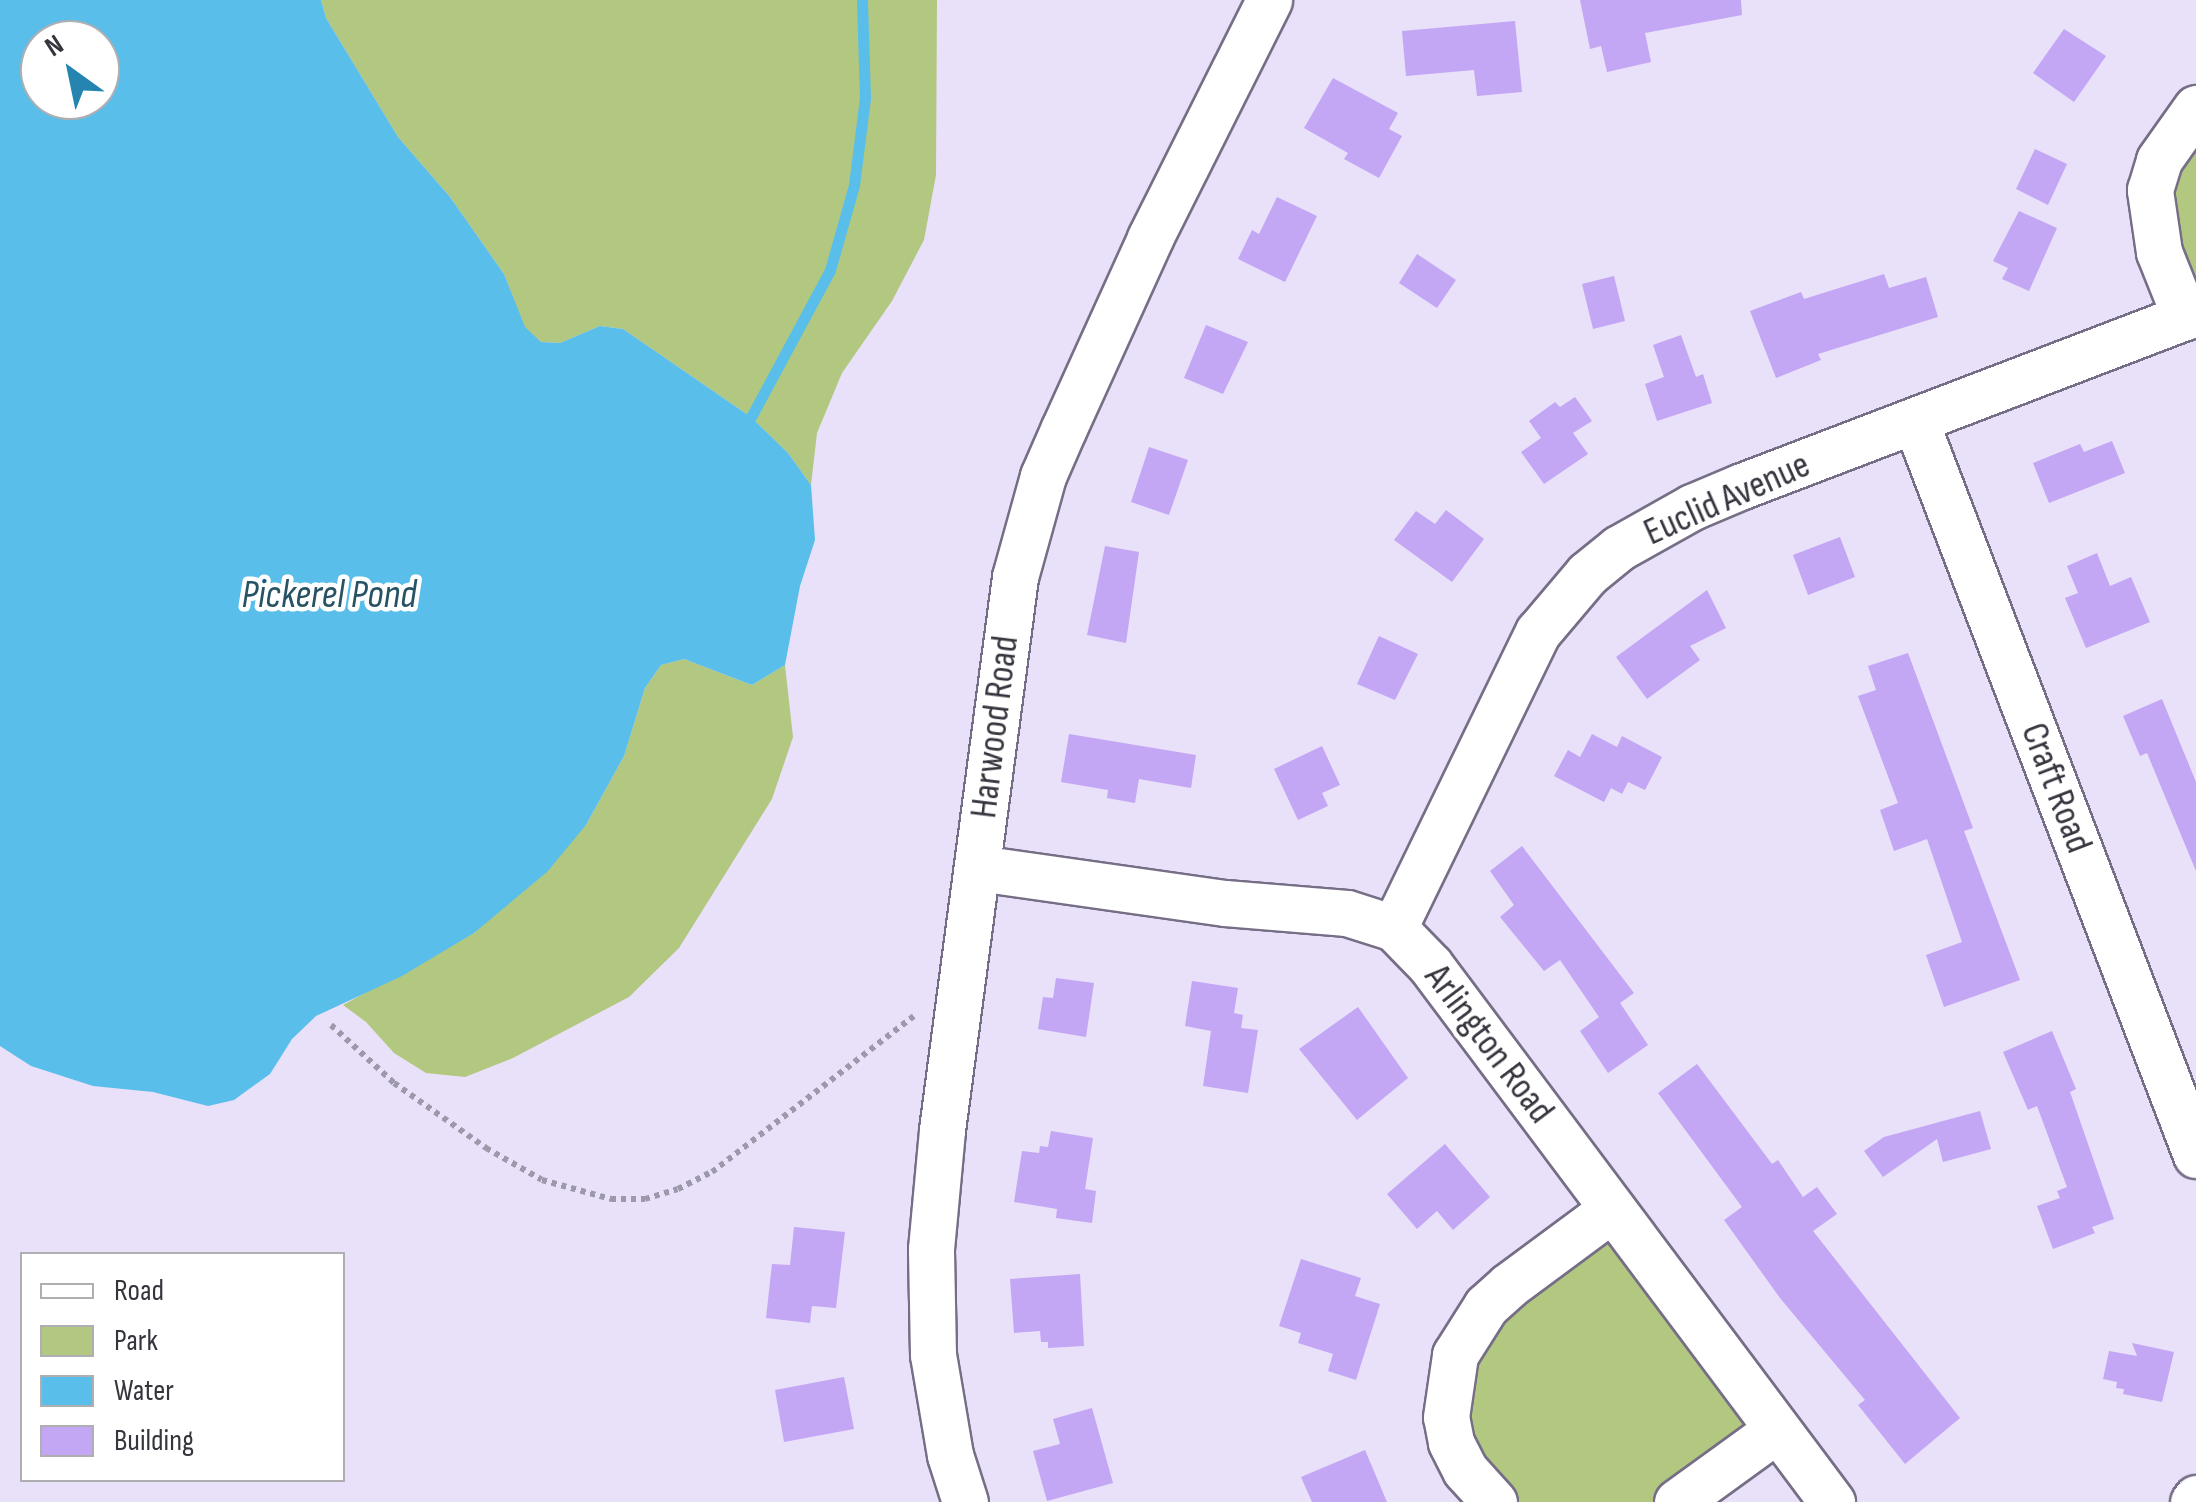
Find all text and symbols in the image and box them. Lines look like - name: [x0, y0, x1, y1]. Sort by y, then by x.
- north arrow: [20, 20, 120, 120]
- text: N: [39, 28, 70, 64]
- street label: Euclid Avenue: [1637, 442, 1817, 556]
- water label: Pickerel Pond: [241, 571, 417, 619]
- street label: Harwood Road: [961, 633, 1029, 821]
- street label: Craft Road: [2011, 717, 2101, 859]
- street label: Arlington Road: [1415, 956, 1563, 1132]
- legend: [20, 1252, 345, 1482]
- text: Road: [114, 1273, 164, 1309]
- text: Park: [114, 1323, 158, 1359]
- text: Water: [114, 1373, 174, 1409]
- text: Building: [114, 1423, 194, 1459]

